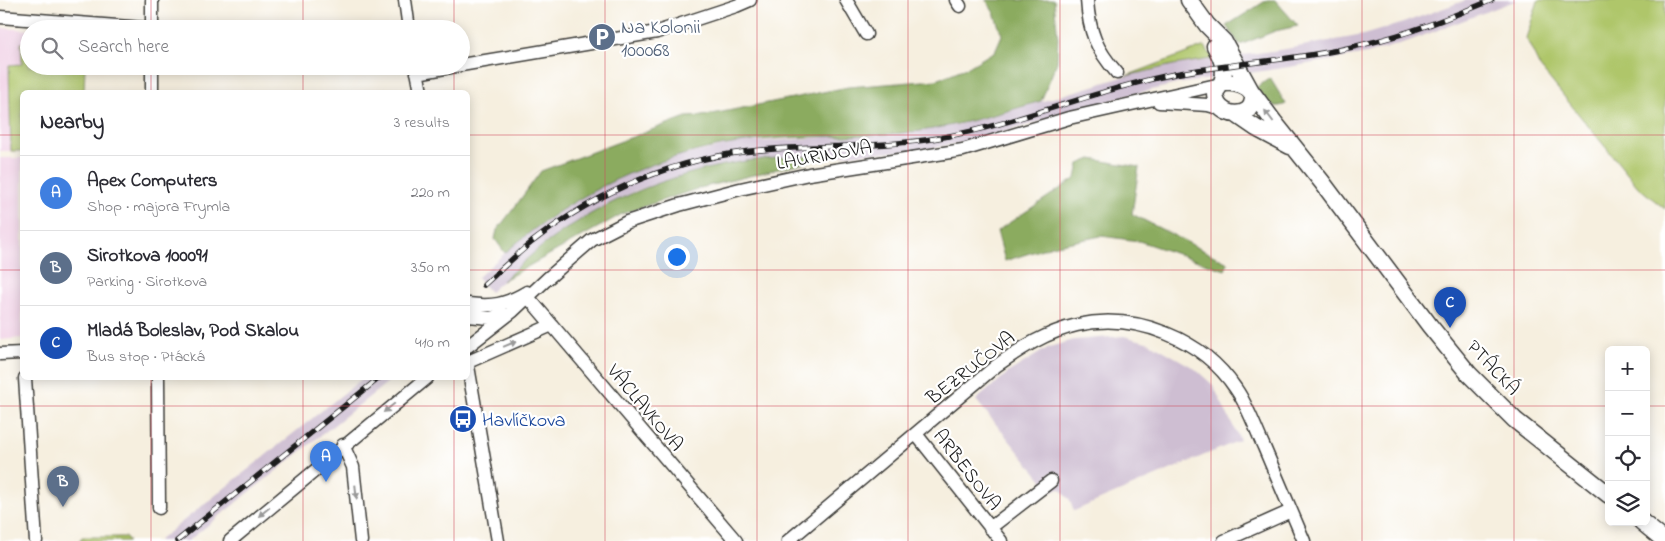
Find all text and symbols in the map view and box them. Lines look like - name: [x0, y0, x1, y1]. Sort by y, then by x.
- place label: Na Kolonii 100068: [621, 14, 701, 66]
- search box: [20, 20, 470, 75]
- parking icon: Na Kolonii 100068: [587, 22, 617, 52]
- icon: search: [38, 34, 66, 62]
- text: Search here: [78, 34, 169, 61]
- text: Nearby: [40, 108, 104, 138]
- one-way arrow: [1264, 109, 1274, 123]
- text: 3 results: [394, 111, 450, 135]
- street label: LAURINOVA: [774, 134, 874, 179]
- text: Apex Computers: [87, 168, 217, 195]
- text: A: [51, 181, 61, 205]
- text: 220 m: [411, 181, 450, 205]
- text: Shop · majora Frymla: [87, 195, 230, 219]
- text: Sirotkova 100091: [87, 243, 208, 270]
- your location: [664, 244, 690, 270]
- text: B: [51, 256, 61, 280]
- text: 350 m: [411, 256, 450, 280]
- text: Parking · Sirotkova: [87, 270, 207, 294]
- pin: C: [1434, 287, 1466, 328]
- text: Mladá Boleslav, Pod Skalou: [87, 318, 299, 345]
- street label: BEZRUČOVA: [920, 325, 1022, 414]
- text: C: [52, 331, 60, 355]
- text: 410 m: [415, 331, 450, 355]
- street label: PTÁCKÁ: [1459, 334, 1526, 403]
- one-way arrow: [503, 339, 517, 347]
- text: Bus stop · Ptácká: [87, 345, 205, 369]
- map controls: [1605, 346, 1650, 526]
- button: +: [1605, 346, 1650, 391]
- street label: VÁCLAVKOVA: [598, 358, 689, 459]
- button: −: [1605, 391, 1650, 436]
- one-way arrow: [383, 403, 396, 414]
- bus stop icon: Havlíčkova: [448, 404, 478, 434]
- place label: Havlíčkova: [482, 407, 566, 436]
- street label: ARBESOVA: [925, 424, 1007, 518]
- button: locate: [1605, 436, 1650, 481]
- pin: A: [310, 441, 342, 482]
- pin: B: [47, 466, 79, 507]
- button: layers: [1605, 481, 1650, 526]
- one-way arrow: [352, 484, 360, 500]
- one-way arrow: [258, 507, 271, 518]

